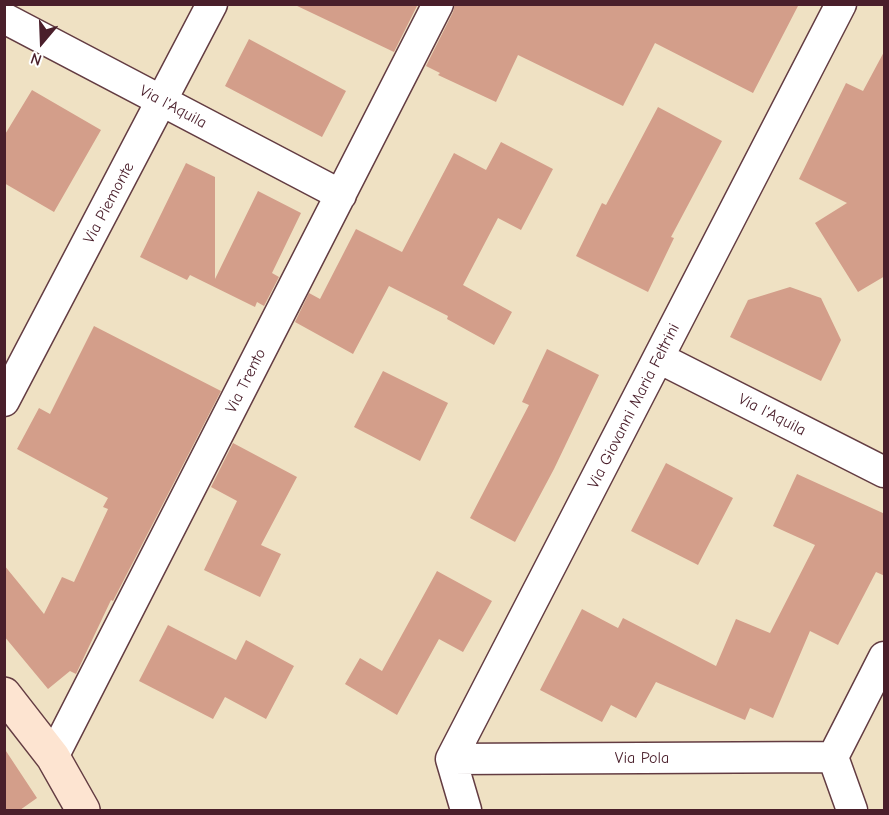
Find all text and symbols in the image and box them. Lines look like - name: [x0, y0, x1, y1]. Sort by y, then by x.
- north arrow: [12, 12, 72, 72]
- text: N: [28, 49, 44, 69]
- street label: Via l'Aquila: [136, 81, 210, 133]
- street label: Via Piemonte: [80, 159, 138, 247]
- street label: Via Giovanni Maria Feltrini: [584, 320, 684, 492]
- street label: Via Trento: [222, 346, 270, 416]
- street label: Via l'Aquila: [735, 390, 809, 440]
- street label: Via Pola: [615, 748, 669, 768]

